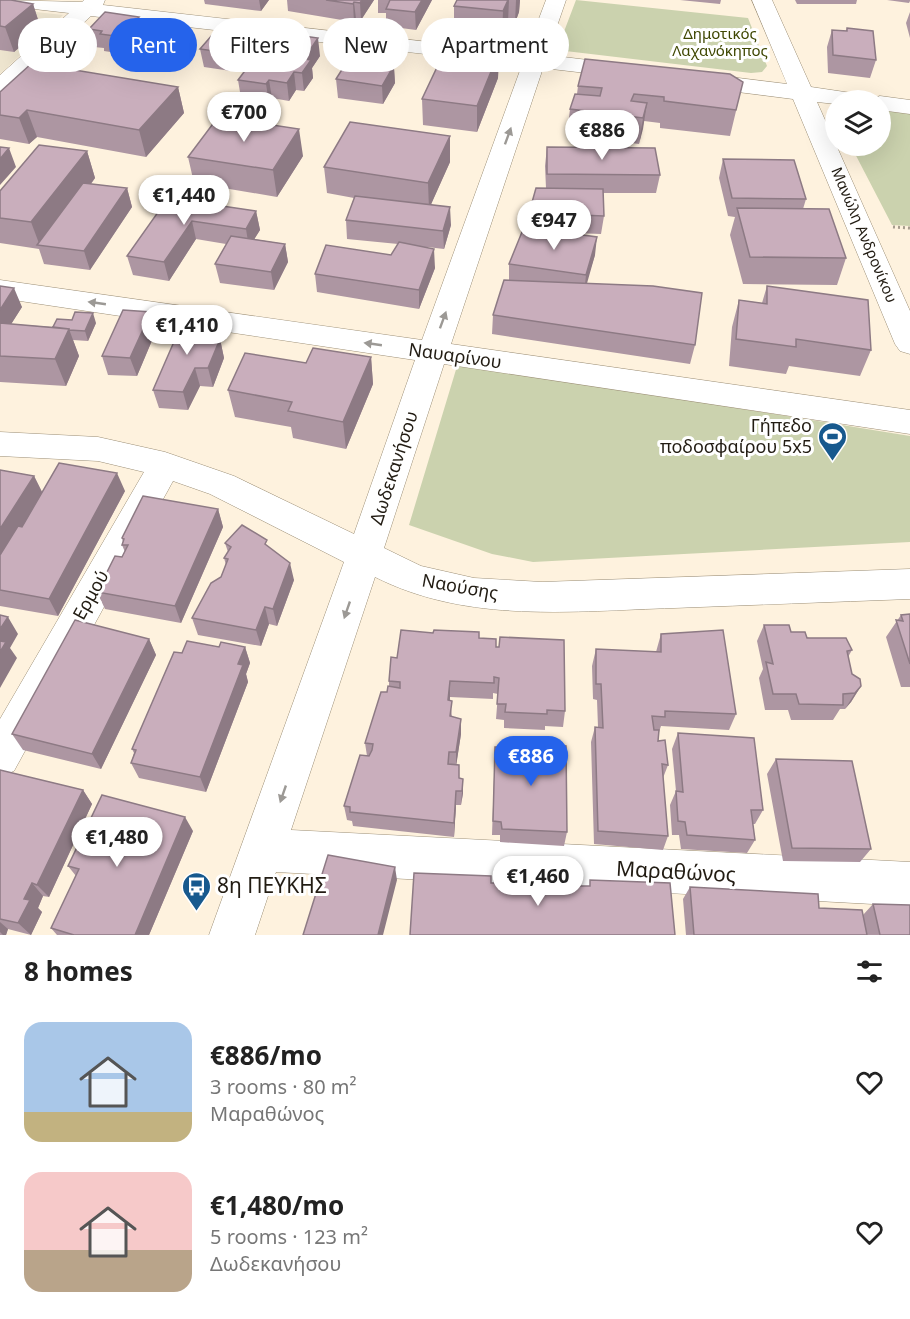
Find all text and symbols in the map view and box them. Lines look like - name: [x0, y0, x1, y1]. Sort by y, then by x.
- chip: Buy: [18, 18, 97, 72]
- chip: Rent: [109, 18, 197, 72]
- chip: Filters: [209, 18, 311, 72]
- chip: New: [323, 18, 409, 72]
- chip: Apartment: [421, 18, 569, 72]
- park label: Δημοτικός Λαχανόκηπος: [672, 23, 768, 60]
- map controls: [825, 90, 891, 156]
- button: layers: [825, 90, 891, 156]
- pin: €700: [208, 92, 280, 143]
- text: €700: [221, 98, 267, 125]
- pin: €886: [566, 110, 638, 161]
- text: €886: [579, 116, 625, 143]
- one-way arrow: [504, 127, 514, 145]
- street label: Μανώλη Ανδρονίκου: [827, 164, 903, 305]
- pin: €1,440: [135, 175, 233, 226]
- text: €1,440: [153, 181, 215, 208]
- pin: €947: [518, 200, 590, 251]
- text: €947: [531, 206, 577, 233]
- one-way arrow: [88, 299, 107, 308]
- pin: €1,410: [138, 305, 236, 356]
- text: €1,410: [156, 311, 218, 338]
- one-way arrow: [438, 311, 448, 329]
- street label: Ναυαρίνου: [407, 337, 503, 373]
- one-way arrow: [364, 340, 383, 349]
- street label: Δωδεκανήσου: [363, 408, 423, 528]
- place label: Γήπεδο ποδοσφαίρου 5x5: [660, 413, 812, 458]
- sports icon: Γήπεδο ποδοσφαίρου 5x5: [817, 420, 849, 462]
- street label: Ερμού: [67, 565, 114, 624]
- street label: Ναούσης: [420, 567, 500, 605]
- one-way arrow: [341, 601, 351, 619]
- pin: €886: [495, 736, 567, 787]
- text: €886: [508, 742, 554, 769]
- one-way arrow: [277, 785, 287, 803]
- pin: €1,480: [68, 817, 166, 868]
- text: €1,480: [86, 823, 148, 850]
- street label: Μαραθώνος: [615, 854, 737, 888]
- pin: €1,460: [489, 856, 587, 907]
- text: €1,460: [507, 862, 569, 889]
- bus stop icon: 8η ΠΕΥΚΗΣ: [180, 870, 212, 912]
- place label: 8η ΠΕΥΚΗΣ: [217, 871, 327, 899]
- text: 8 homes: [24, 953, 133, 989]
- icon: filters: [853, 955, 886, 988]
- text: €886/mo: [210, 1037, 322, 1073]
- icon: home: [72, 1046, 144, 1118]
- icon: heart: [853, 1066, 886, 1099]
- text: 3 rooms · 80 m²: [210, 1073, 357, 1100]
- text: Μαραθώνος: [210, 1100, 324, 1127]
- text: €1,480/mo: [210, 1187, 344, 1223]
- icon: home: [72, 1196, 144, 1268]
- icon: heart: [853, 1216, 886, 1249]
- text: 5 rooms · 123 m²: [210, 1223, 368, 1250]
- text: Δωδεκανήσου: [210, 1250, 341, 1277]

